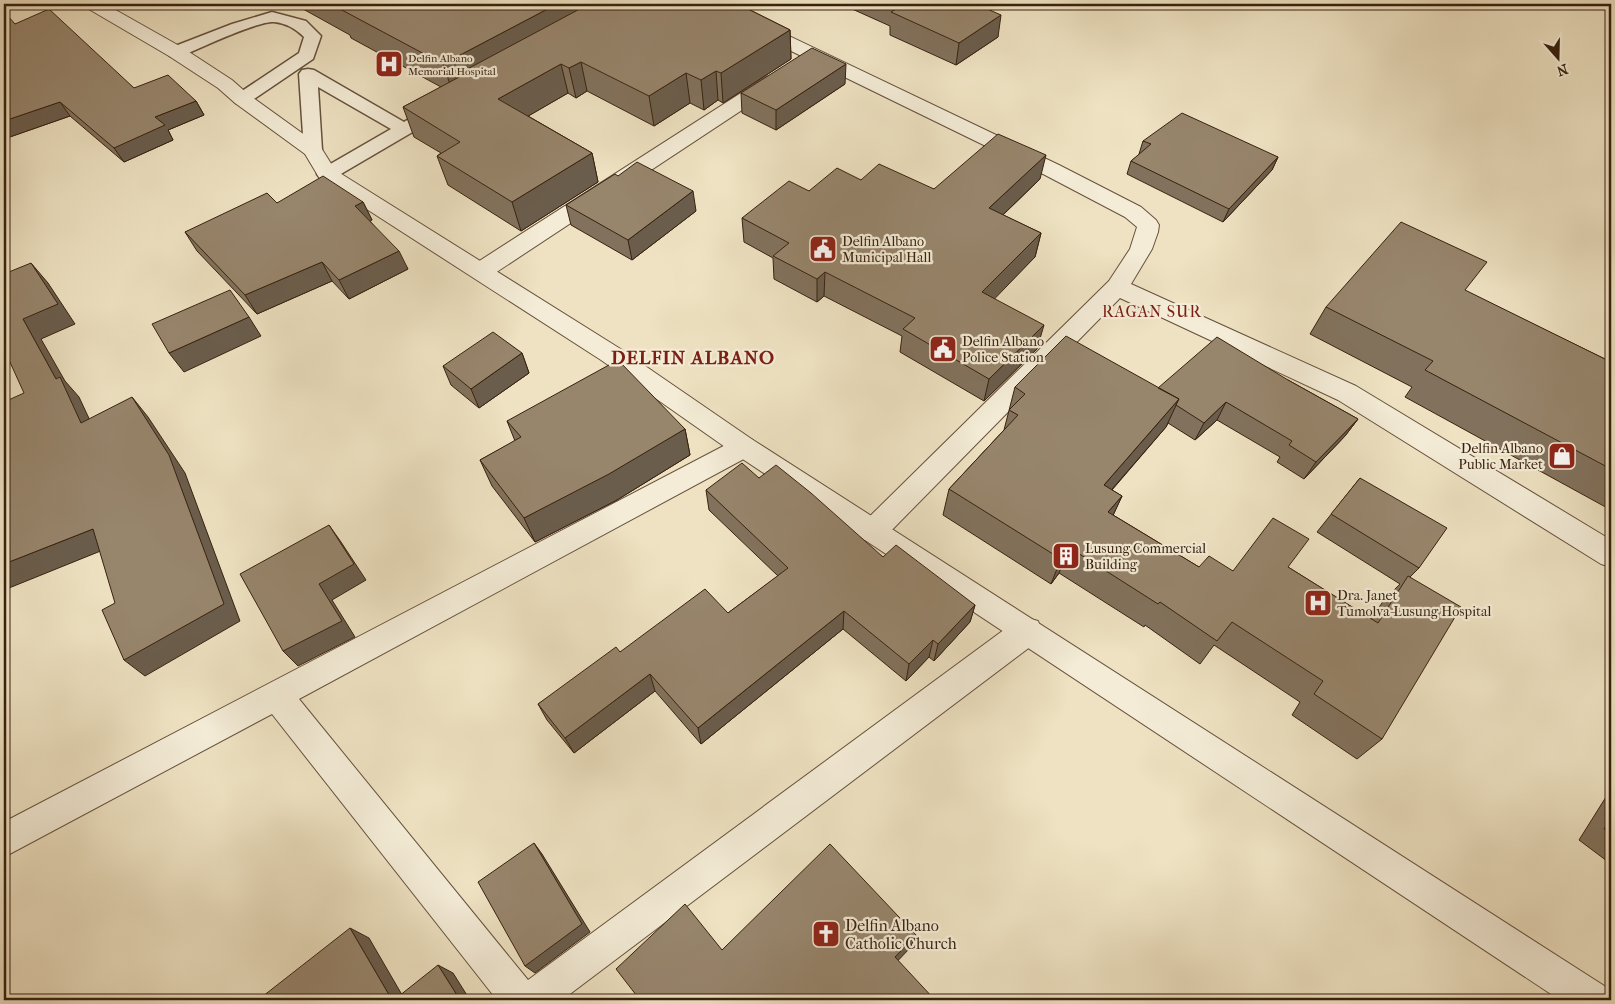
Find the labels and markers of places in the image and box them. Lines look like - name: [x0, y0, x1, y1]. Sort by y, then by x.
- hospital icon: Delfin Albano Memorial Hospital: [374, 49, 404, 79]
- place label: Delfin Albano Memorial Hospital: [408, 52, 496, 78]
- place label: Delfin Albano Municipal Hall: [842, 233, 931, 266]
- public building icon: Delfin Albano Municipal Hall: [808, 234, 838, 264]
- place label: Delfin Albano Police Station: [962, 333, 1044, 366]
- public building icon: Delfin Albano Police Station: [928, 334, 958, 364]
- place label: Delfin Albano Public Market: [1458, 440, 1543, 473]
- shop icon: Delfin Albano Public Market: [1547, 441, 1577, 471]
- place label: Lusung Commercial Building: [1085, 540, 1206, 573]
- building icon: Lusung Commercial Building: [1051, 541, 1081, 571]
- place label: Dra. Janet Tumolva-Lusung Hospital: [1337, 587, 1492, 620]
- hospital icon: Dra. Janet Tumolva-Lusung Hospital: [1303, 588, 1333, 618]
- place label: Delfin Albano Catholic Church: [845, 916, 957, 953]
- church icon: Delfin Albano Catholic Church: [811, 919, 841, 949]

